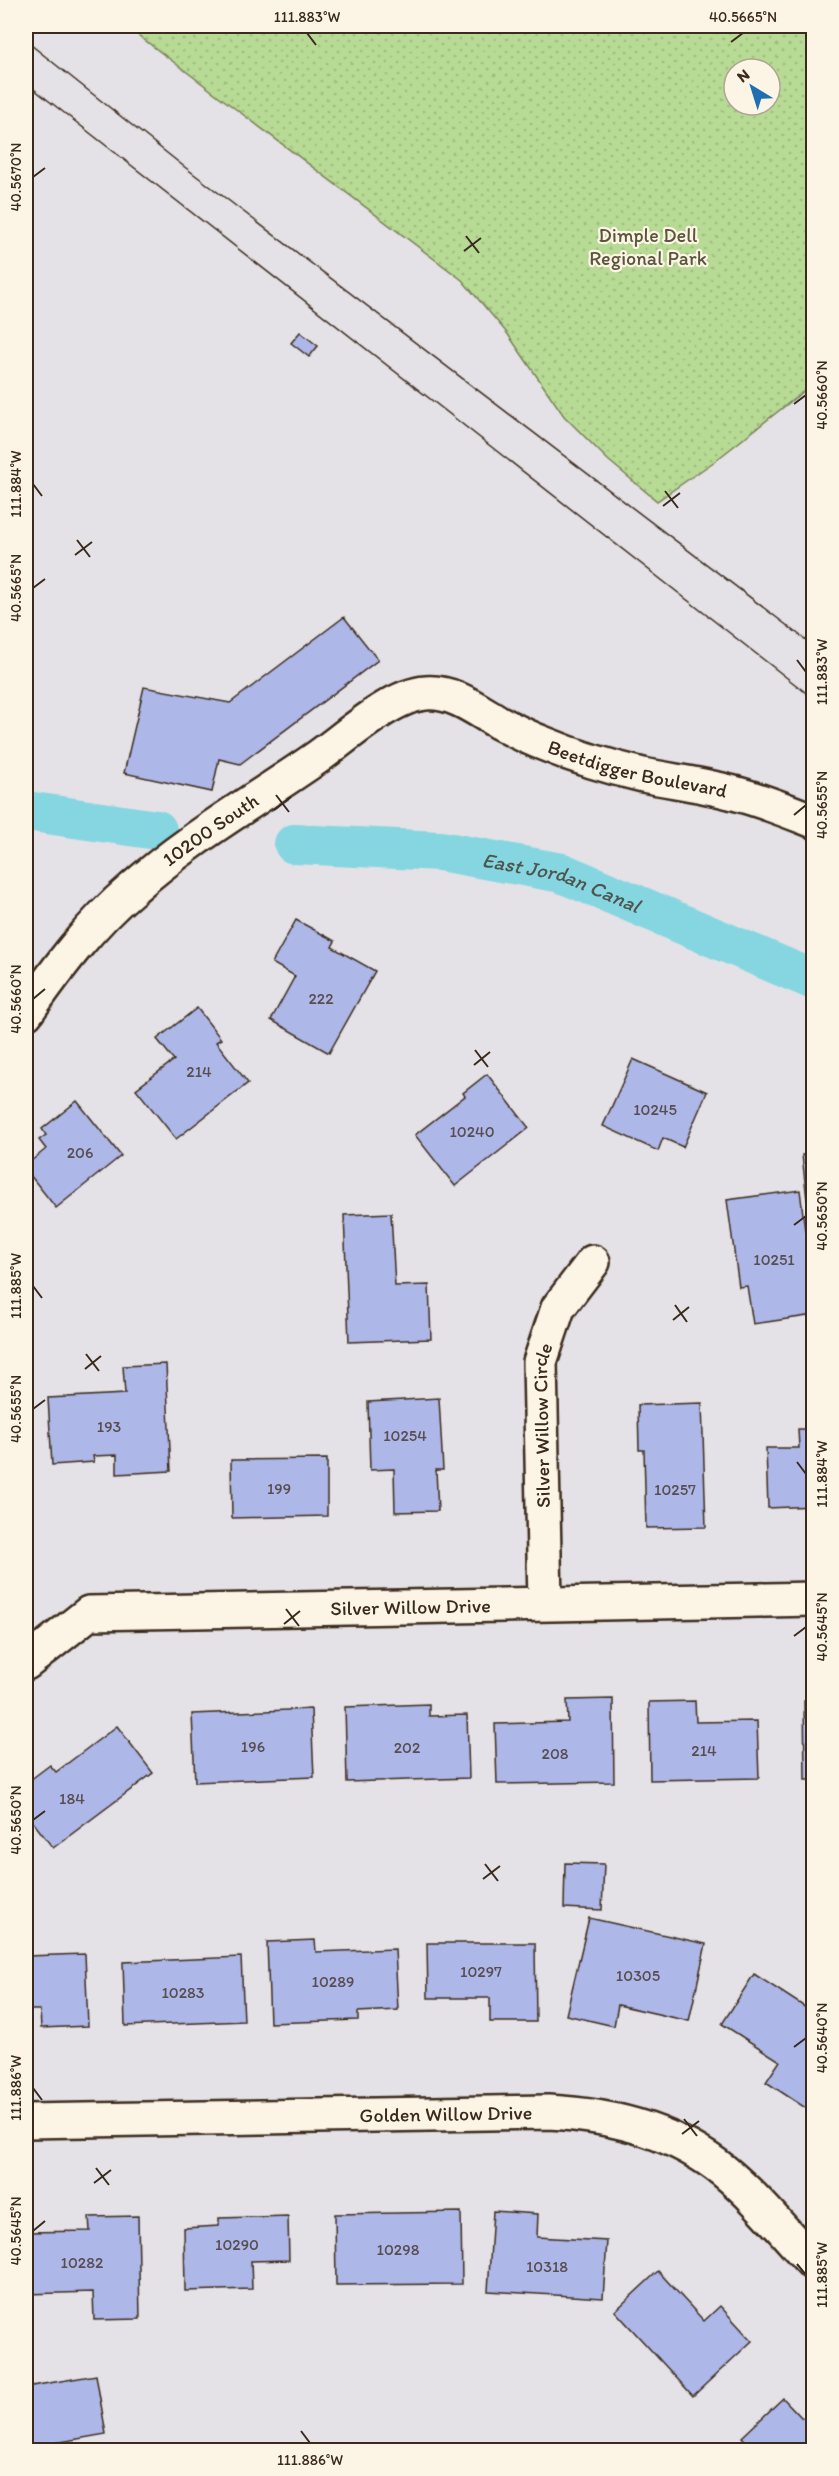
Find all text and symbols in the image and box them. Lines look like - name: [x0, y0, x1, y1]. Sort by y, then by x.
- text: 111.883°W: [274, 8, 340, 26]
- text: 40.5665°N: [709, 8, 777, 26]
- north arrow: [722, 57, 782, 117]
- text: N: [733, 65, 753, 86]
- text: 40.5670°N: [7, 143, 25, 212]
- park label: Dimple Dell Regional Park: [589, 223, 707, 270]
- text: 40.5660°N: [813, 360, 831, 430]
- text: 111.884°W: [7, 450, 25, 518]
- text: 40.5665°N: [7, 554, 25, 622]
- text: 111.883°W: [813, 639, 831, 705]
- street label: Beetdigger Boulevard: [544, 734, 730, 803]
- text: 40.5655°N: [813, 771, 831, 839]
- street label: 10200 South: [158, 788, 263, 871]
- water label: East Jordan Canal: [480, 846, 646, 918]
- text: 40.5660°N: [7, 964, 25, 1034]
- house number: 222: [308, 989, 334, 1008]
- house number: 214: [186, 1062, 212, 1081]
- house number: 10245: [633, 1100, 677, 1119]
- house number: 10240: [449, 1122, 495, 1141]
- house number: 206: [67, 1143, 93, 1162]
- text: 40.5650°N: [813, 1181, 831, 1251]
- house number: 10251: [753, 1250, 795, 1269]
- text: 111.885°W: [7, 1253, 25, 1319]
- street label: Silver Willow Circle: [528, 1339, 558, 1508]
- text: 40.5655°N: [7, 1375, 25, 1443]
- house number: 193: [97, 1417, 122, 1436]
- house number: 10254: [383, 1426, 427, 1445]
- text: 111.884°W: [813, 1440, 831, 1508]
- house number: 199: [267, 1479, 291, 1498]
- house number: 10257: [654, 1480, 696, 1499]
- text: 40.5645°N: [813, 1592, 831, 1662]
- street label: Silver Willow Drive: [330, 1593, 491, 1620]
- house number: 196: [241, 1737, 265, 1756]
- house number: 202: [394, 1738, 421, 1757]
- house number: 214: [691, 1741, 717, 1760]
- house number: 208: [541, 1744, 569, 1763]
- text: 40.5650°N: [7, 1785, 25, 1855]
- house number: 184: [59, 1789, 85, 1808]
- house number: 10297: [460, 1962, 502, 1981]
- house number: 10305: [616, 1966, 660, 1985]
- house number: 10289: [312, 1972, 354, 1991]
- house number: 10283: [161, 1983, 205, 2002]
- text: 40.5640°N: [813, 2003, 831, 2073]
- text: 111.886°W: [7, 2055, 25, 2121]
- street label: Golden Willow Drive: [359, 2100, 533, 2127]
- text: 40.5645°N: [7, 2196, 25, 2266]
- house number: 10290: [215, 2235, 259, 2254]
- house number: 10298: [377, 2240, 420, 2259]
- text: 111.885°W: [813, 2242, 831, 2308]
- house number: 10282: [61, 2253, 104, 2272]
- house number: 10318: [526, 2257, 568, 2276]
- text: 111.886°W: [277, 2451, 343, 2469]

